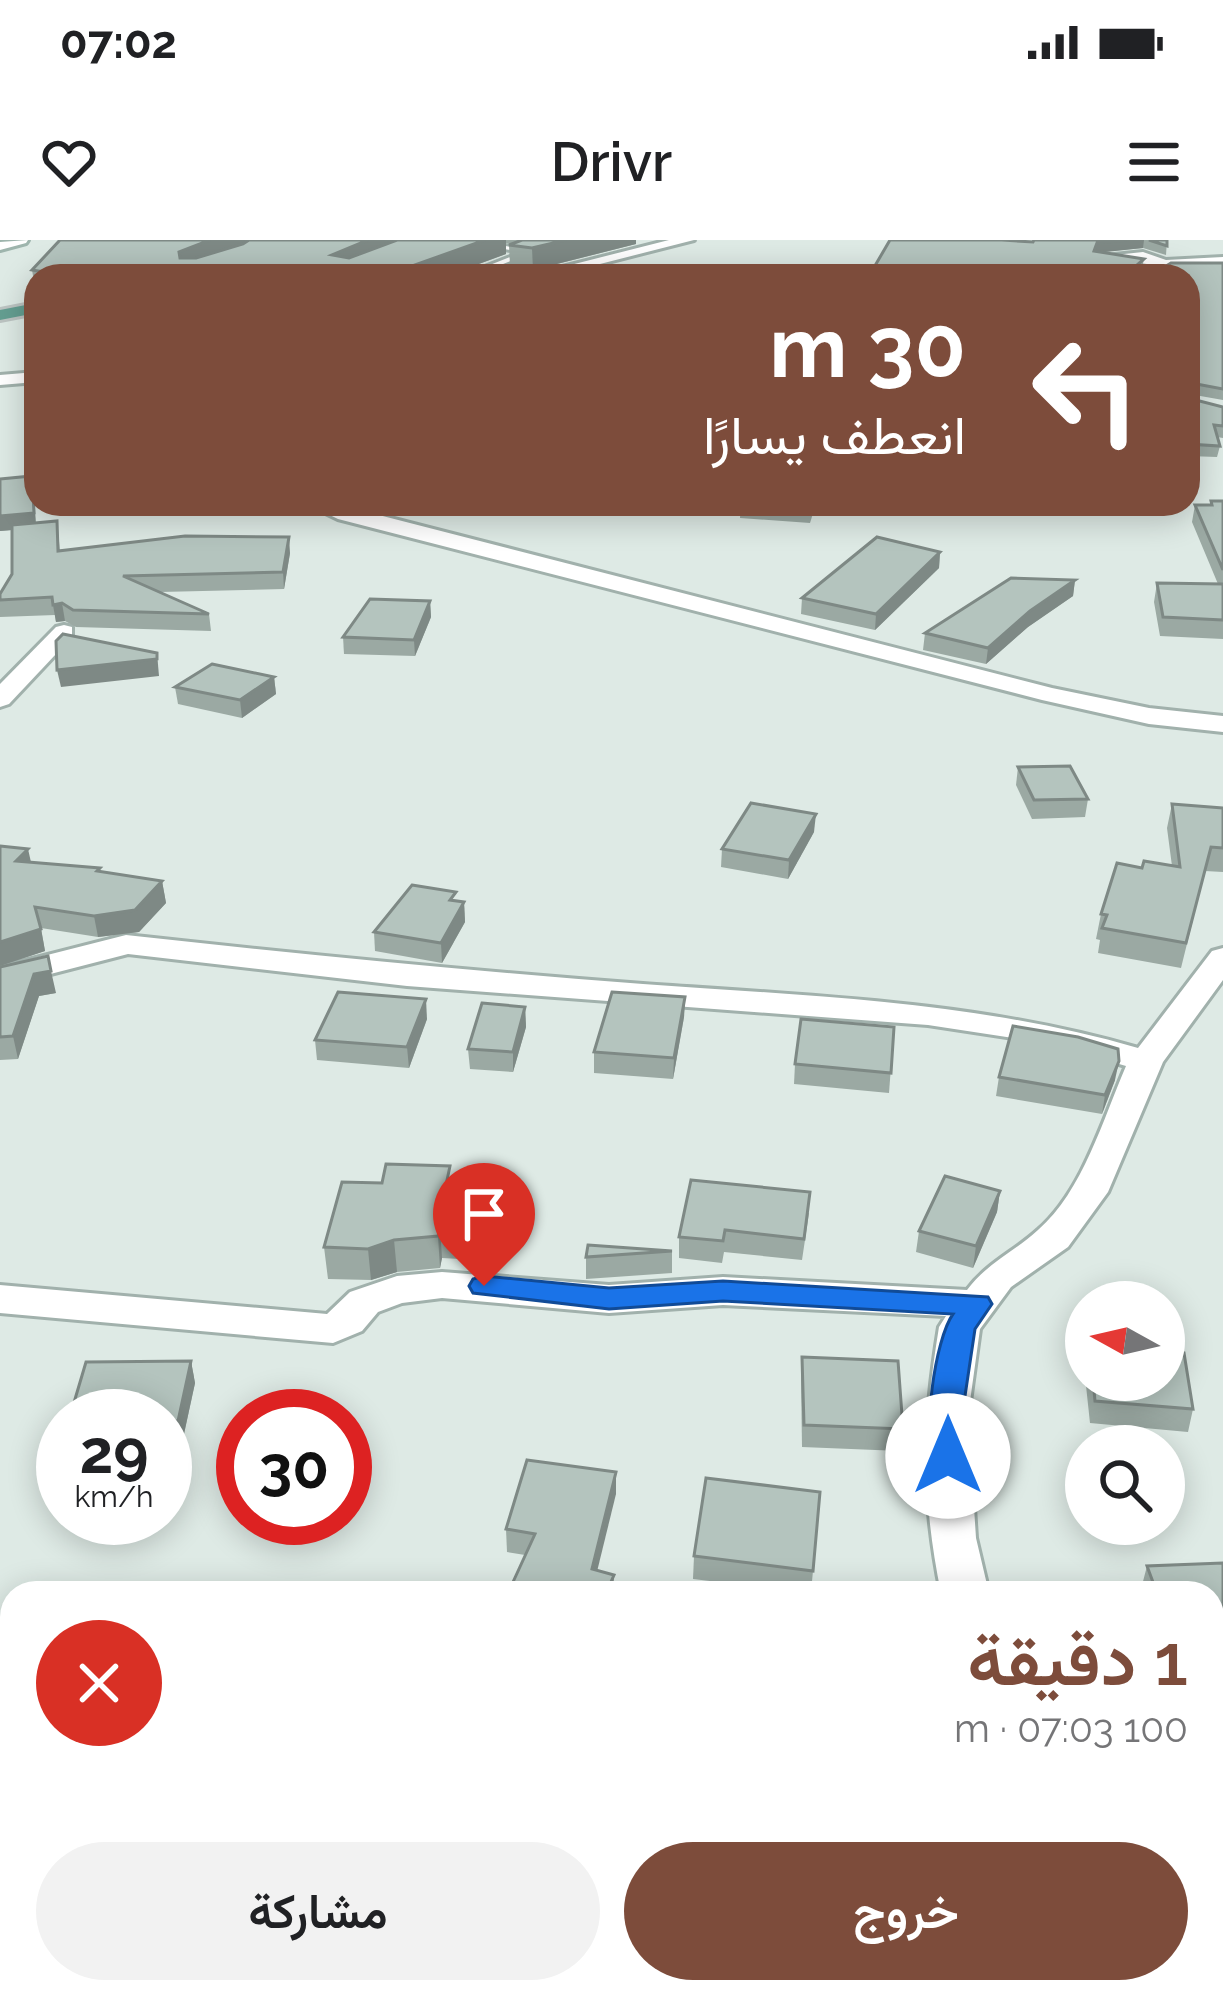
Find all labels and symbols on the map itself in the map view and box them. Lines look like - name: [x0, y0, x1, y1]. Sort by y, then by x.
- pin: [433, 1163, 535, 1286]
- north arrow: [1065, 1281, 1185, 1401]
- speed limit sign: 30: [216, 1389, 372, 1545]
- position arrow: [885, 1393, 1011, 1519]

